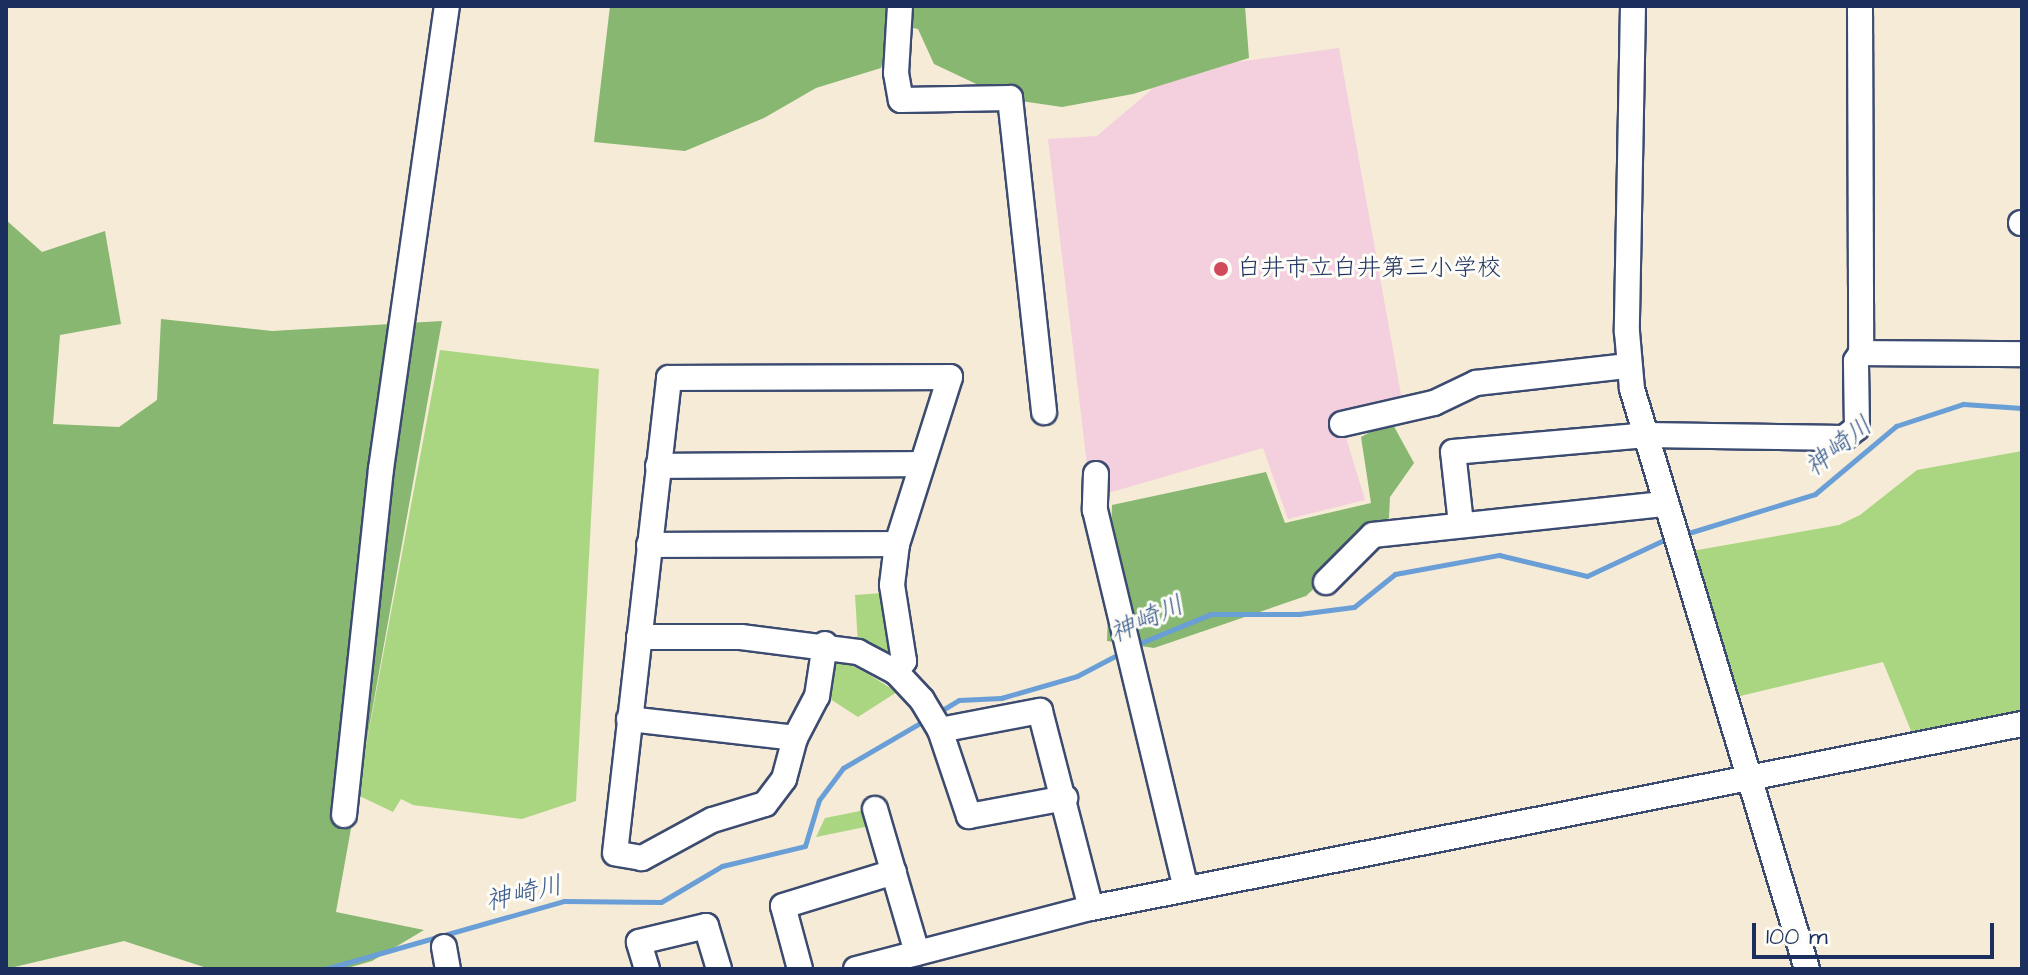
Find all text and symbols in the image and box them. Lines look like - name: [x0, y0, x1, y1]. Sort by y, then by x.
- place label: 白井市立白井第三小学校: [1237, 255, 1501, 283]
- marker: 白井市立白井第三小学校: [1212, 260, 1230, 278]
- water label: 神崎川: [1799, 410, 1879, 484]
- water label: 神崎川: [1105, 590, 1189, 650]
- water label: 神崎川: [482, 870, 566, 918]
- scale bar: [1756, 907, 1998, 957]
- text: 100 m: [1766, 920, 1828, 954]

